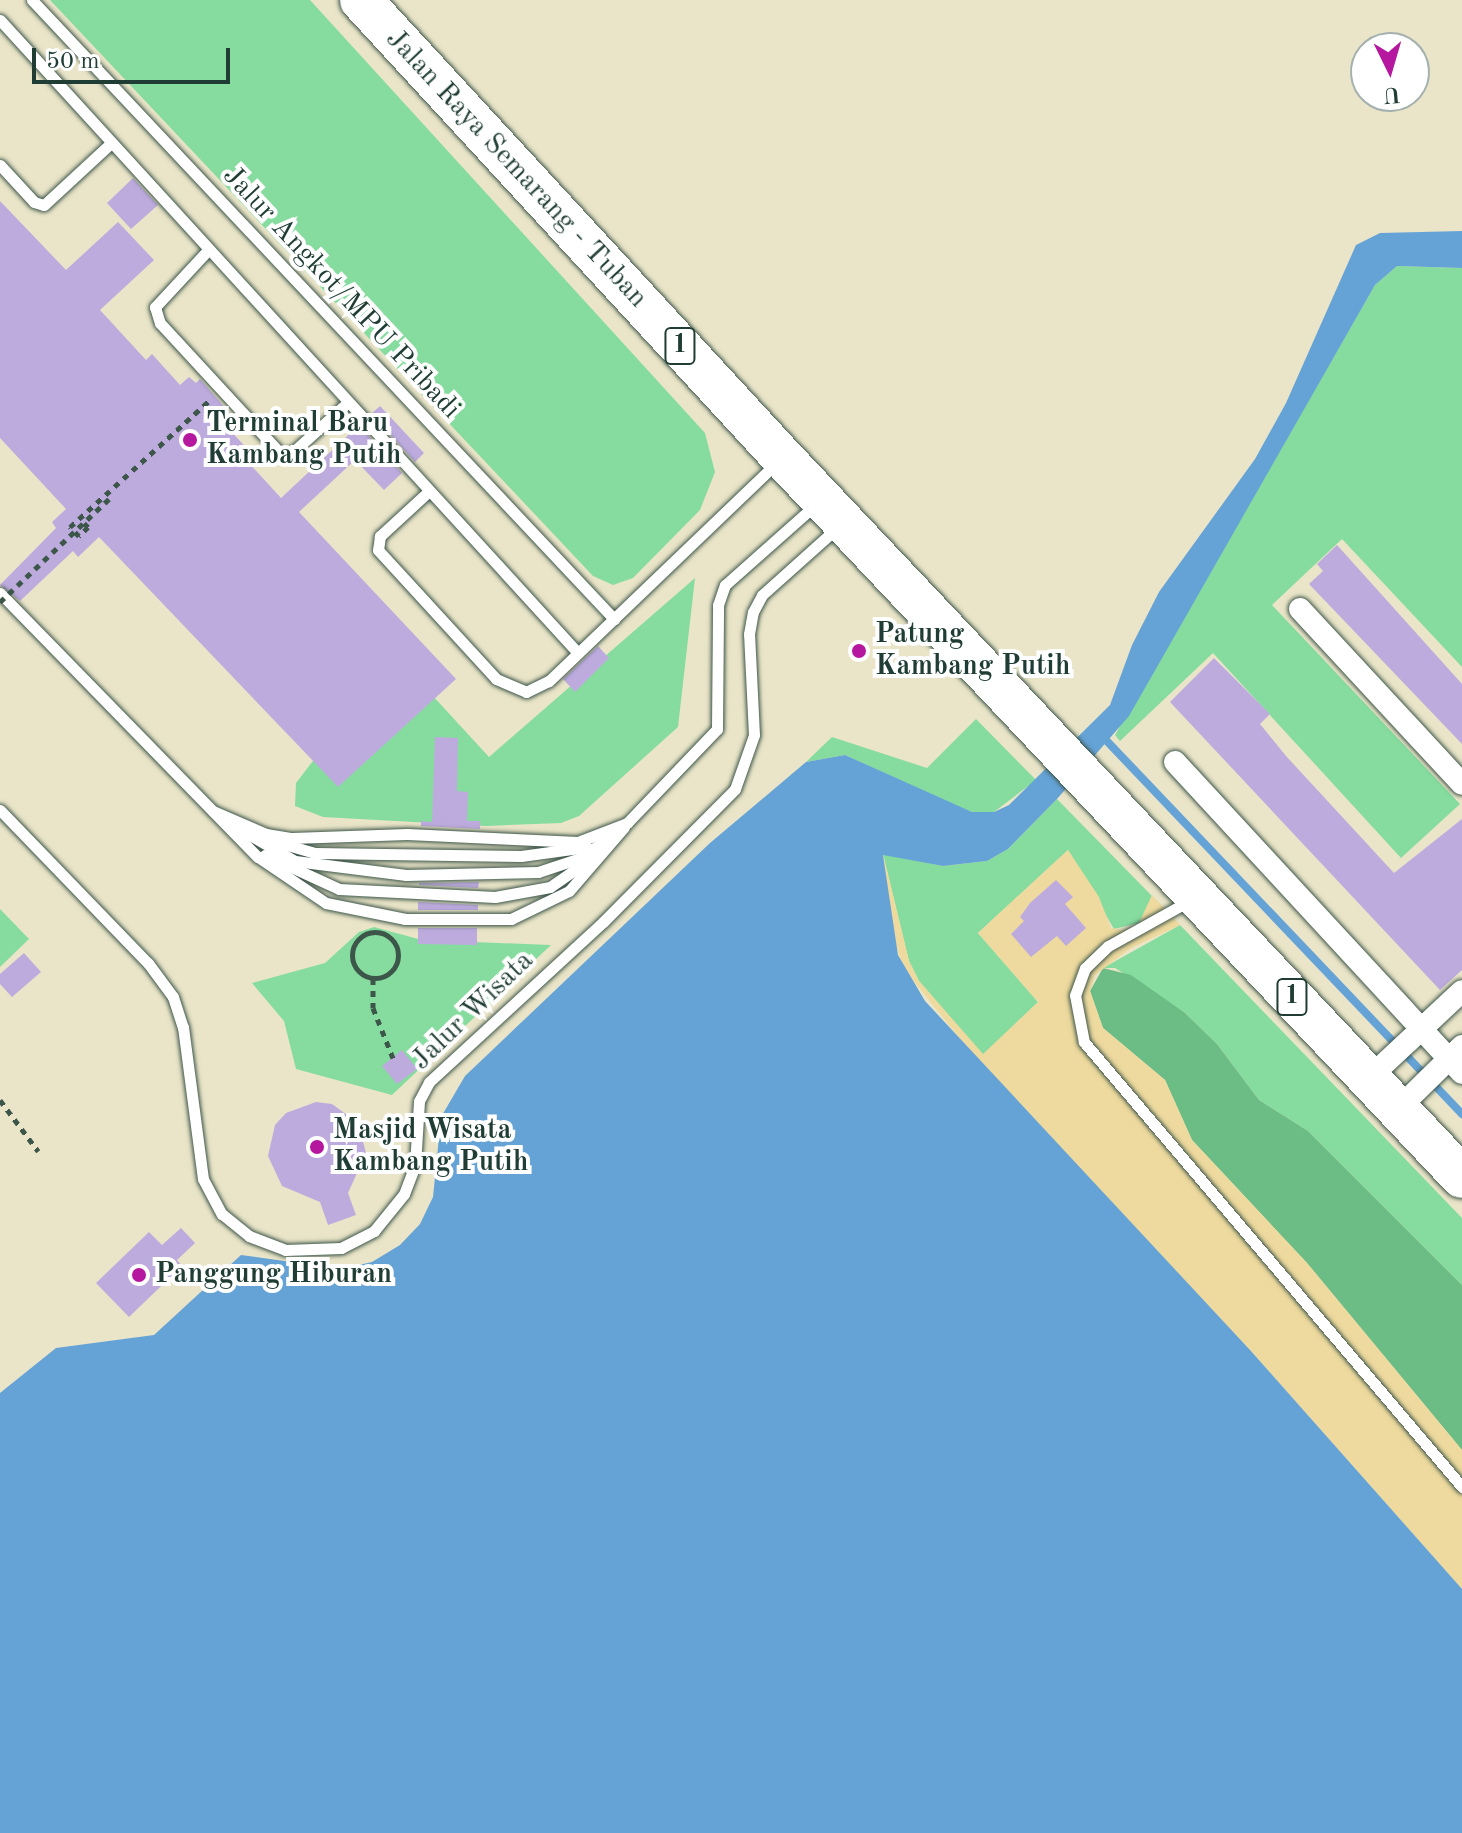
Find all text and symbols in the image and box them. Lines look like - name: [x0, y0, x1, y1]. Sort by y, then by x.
- street label: Jalan Raya Semarang - Tuban: [378, 23, 654, 315]
- scale bar: [36, 32, 234, 82]
- north arrow: [1350, 32, 1430, 112]
- text: 50 m: [46, 50, 100, 74]
- text: U: [1382, 82, 1402, 106]
- street label: Jalur Angkot/MPU Pribadi: [215, 160, 467, 426]
- road number: 1: [664, 324, 696, 368]
- place label: Terminal Baru Kambang Putih: [206, 407, 401, 473]
- marker: Terminal Baru Kambang Putih: [181, 431, 199, 449]
- place label: Patung Kambang Putih: [875, 618, 1070, 684]
- marker: Patung Kambang Putih: [850, 642, 868, 660]
- street label: Jalur Wisata: [405, 945, 541, 1077]
- road number: 1: [1276, 975, 1308, 1019]
- place label: Masjid Wisata Kambang Putih: [333, 1114, 528, 1180]
- marker: Masjid Wisata Kambang Putih: [308, 1138, 326, 1156]
- place label: Panggung Hiburan: [155, 1258, 392, 1292]
- marker: Panggung Hiburan: [130, 1266, 148, 1284]

